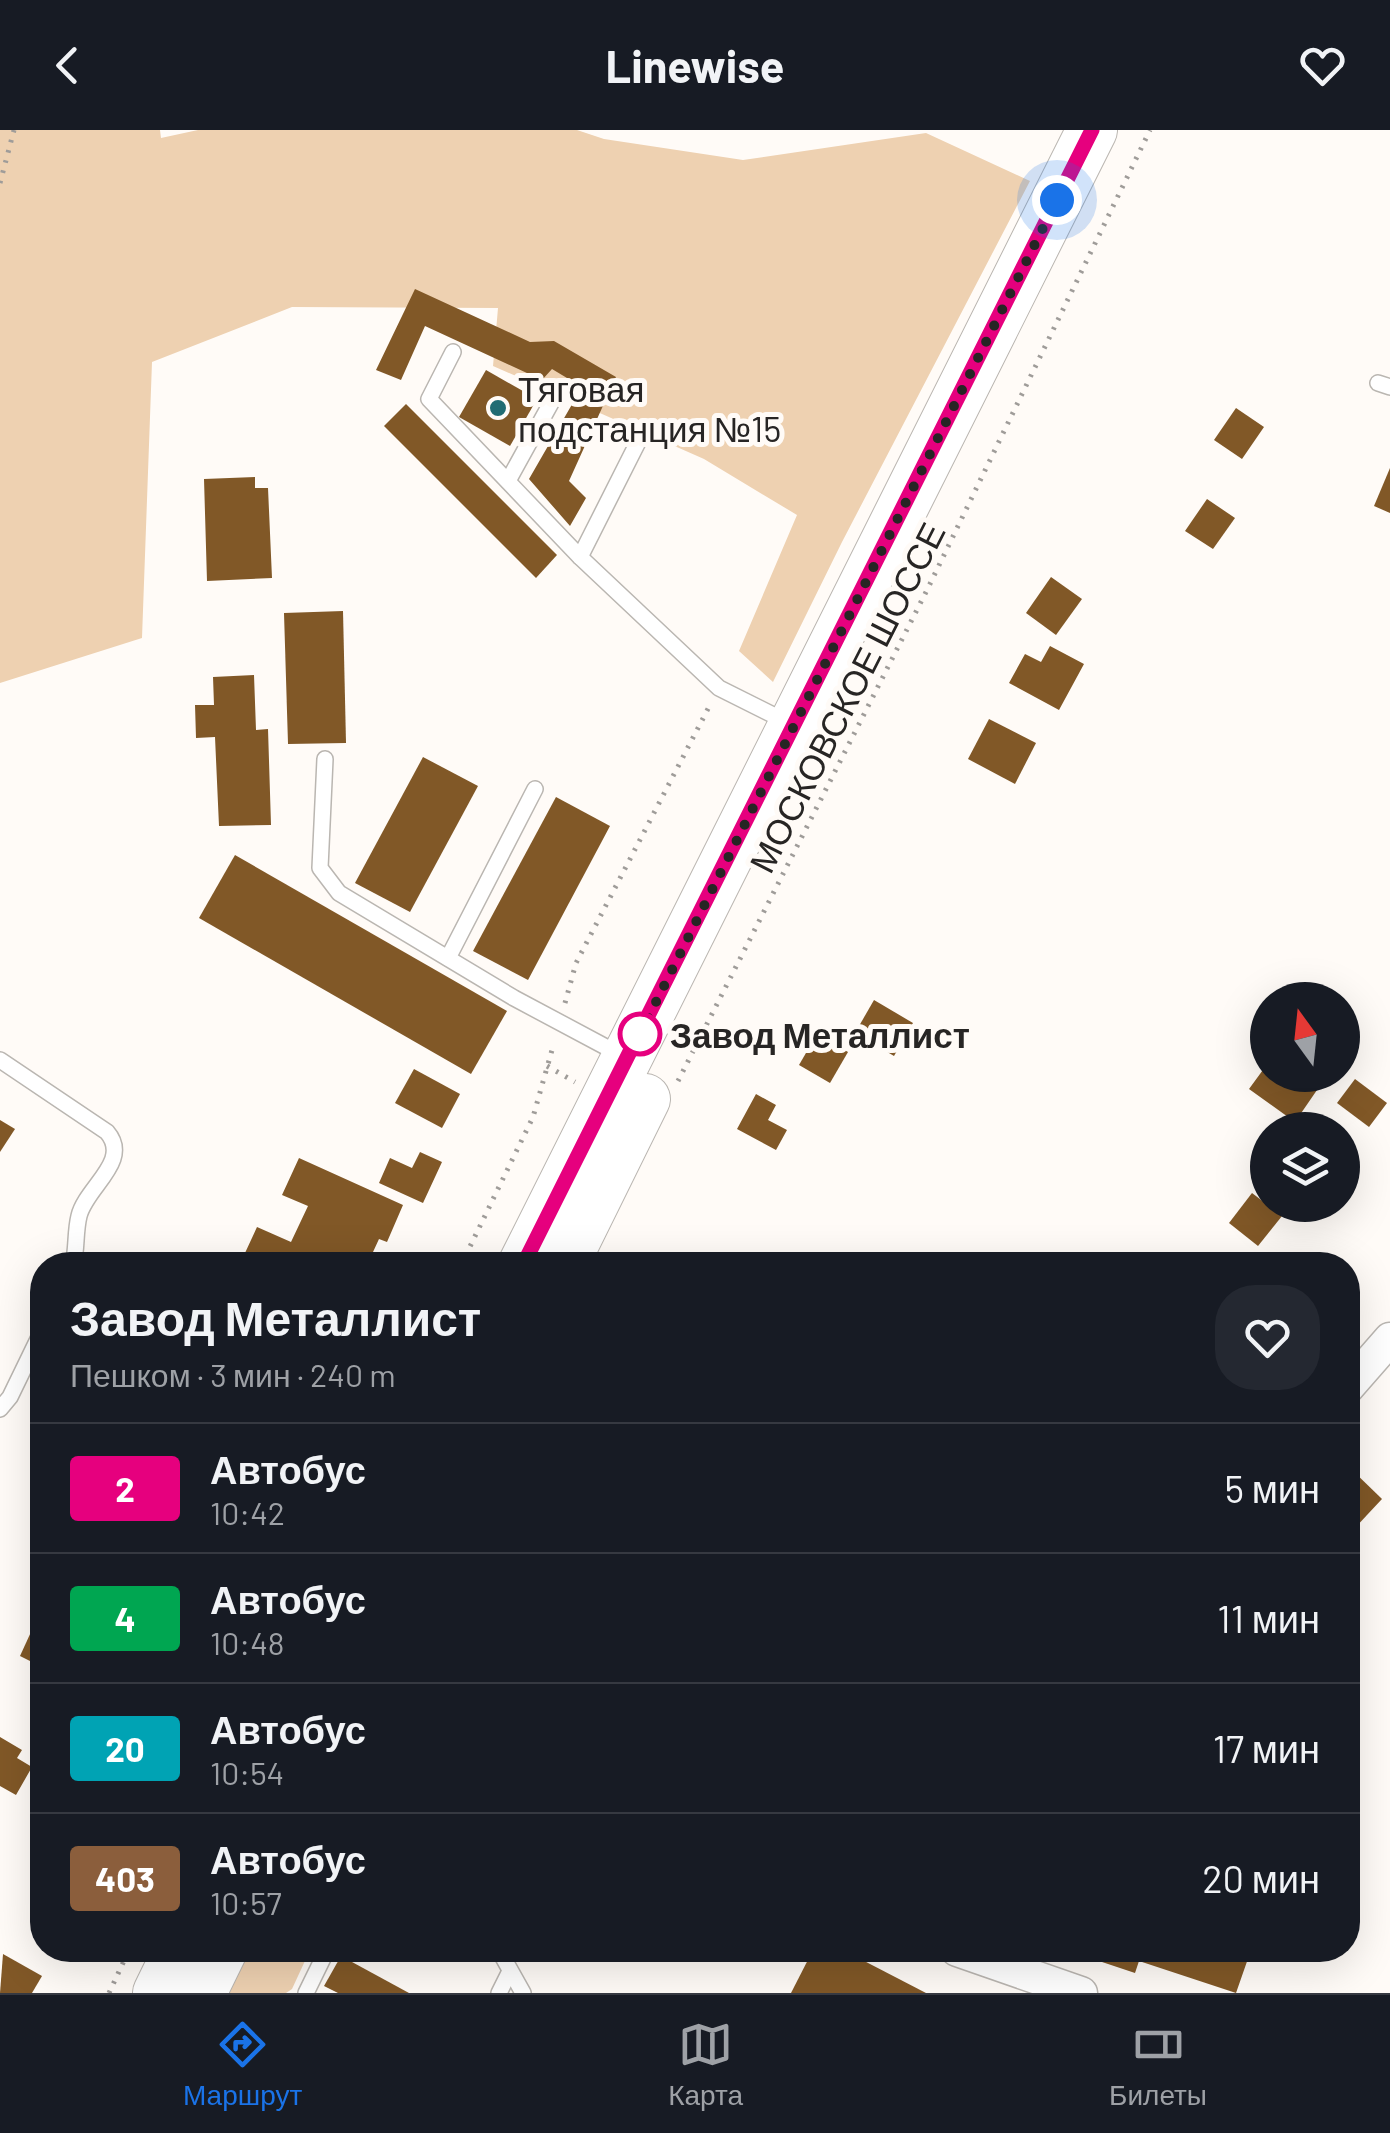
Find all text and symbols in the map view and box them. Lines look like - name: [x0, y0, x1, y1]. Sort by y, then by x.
- icon: back: [40, 38, 95, 93]
- text: Linewise: [606, 38, 784, 92]
- icon: heart: [1295, 38, 1350, 93]
- your location: [1032, 175, 1082, 225]
- place label: Тяговая подстанция №15: [518, 367, 781, 449]
- marker: Тяговая подстанция №15: [487, 397, 509, 419]
- street label: МОСКОВСКОЕ ШОССЕ: [739, 515, 953, 879]
- north arrow: [1250, 982, 1360, 1092]
- map controls: [1250, 982, 1360, 1222]
- marker: Завод Металлист: [619, 1013, 661, 1055]
- place label: Завод Металлист: [670, 1013, 970, 1055]
- button: layers: [1250, 1112, 1360, 1222]
- button: heart: [1215, 1285, 1320, 1390]
- text: Завод Металлист: [70, 1288, 481, 1346]
- text: Пешком · 3 мин · 240 m: [70, 1355, 396, 1393]
- text: Автобус: [210, 1446, 366, 1492]
- text: 5 мин: [1225, 1465, 1320, 1511]
- text: 2: [115, 1467, 135, 1509]
- text: 10:42: [210, 1493, 285, 1531]
- text: Автобус: [210, 1576, 366, 1622]
- text: 11 мин: [1217, 1595, 1320, 1641]
- text: 4: [114, 1597, 136, 1639]
- text: 10:48: [210, 1623, 284, 1661]
- text: Автобус: [210, 1706, 366, 1752]
- text: 17 мин: [1213, 1725, 1320, 1771]
- text: 20: [105, 1727, 145, 1769]
- text: 10:54: [210, 1753, 284, 1791]
- text: Автобус: [210, 1836, 366, 1882]
- text: 20 мин: [1202, 1855, 1320, 1901]
- text: 403: [95, 1857, 155, 1899]
- text: 10:57: [210, 1883, 282, 1921]
- tab: Маршрут: [183, 2017, 302, 2112]
- tab: Карта: [668, 2017, 743, 2112]
- tab: Билеты: [1109, 2017, 1207, 2112]

